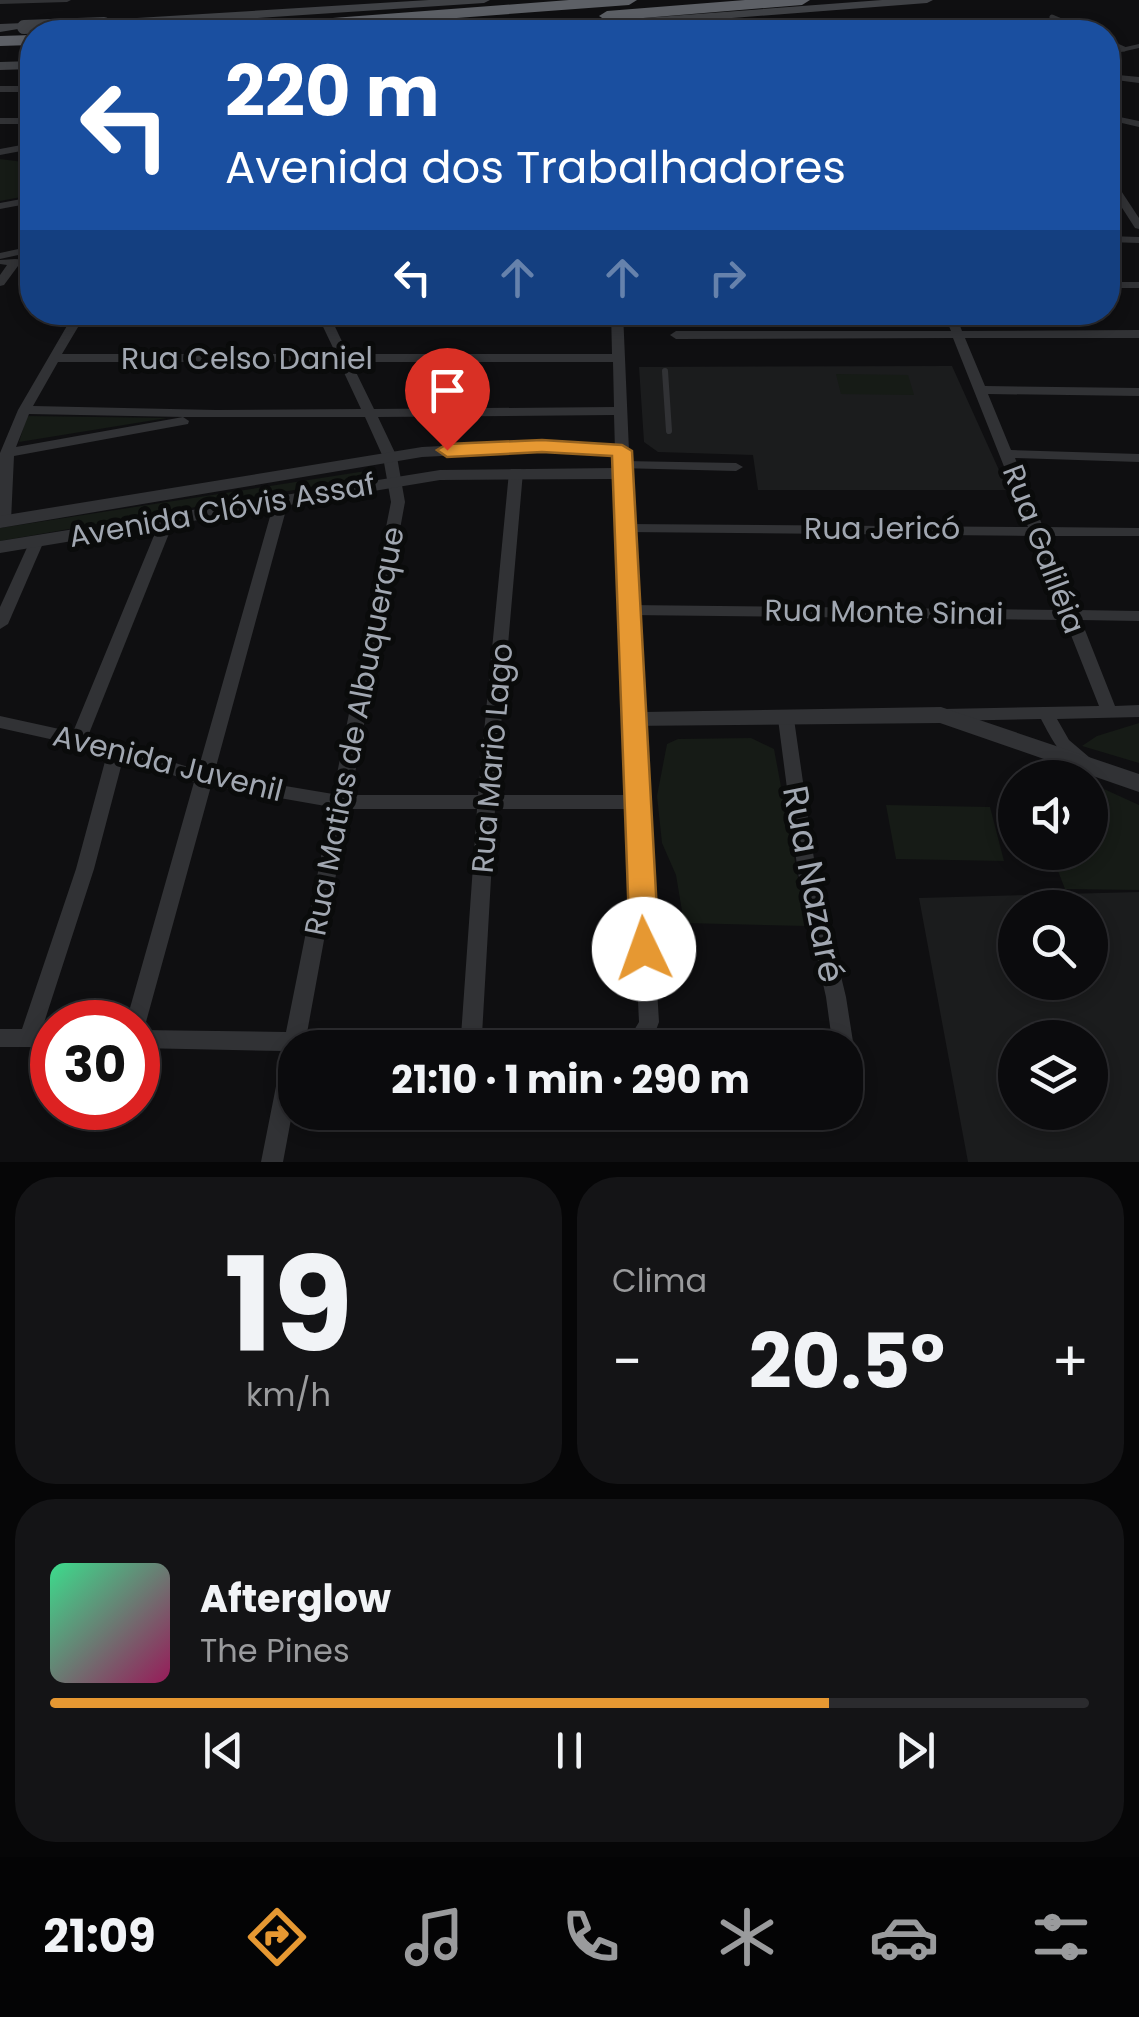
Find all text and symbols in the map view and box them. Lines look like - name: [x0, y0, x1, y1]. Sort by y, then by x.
- text: 220 m: [225, 42, 440, 141]
- icon: left: [60, 60, 190, 190]
- text: Avenida dos Trabalhadores: [225, 136, 846, 199]
- icon: left: [385, 250, 440, 305]
- icon: ahead: [490, 250, 545, 305]
- icon: ahead: [595, 250, 650, 305]
- icon: right: [700, 250, 755, 305]
- street label: Rua Celso Daniel: [121, 337, 373, 380]
- pin: [405, 348, 490, 451]
- icon: arrive: [420, 363, 475, 418]
- street label: Rua Galiléia: [992, 458, 1096, 640]
- street label: Avenida Clóvis Assaf: [66, 462, 378, 558]
- street label: Rua Jericó: [804, 507, 960, 550]
- street label: Rua Matias de Albuquerque: [293, 523, 415, 939]
- street label: Rua Monte Sinai: [764, 588, 1004, 636]
- street label: Rua Mario Lago: [461, 641, 523, 875]
- street label: Avenida Juvenil: [49, 714, 287, 812]
- map controls: [998, 760, 1108, 1130]
- button: sound: [998, 760, 1108, 870]
- street label: Rua Nazaré: [771, 782, 857, 986]
- button: search: [998, 890, 1108, 1000]
- position arrow: [592, 897, 696, 1001]
- speed limit sign: 30: [30, 1000, 160, 1130]
- button: layers: [998, 1020, 1108, 1130]
- text: 21:10 · 1 min · 290 m: [391, 1053, 750, 1106]
- text: 19: [224, 1214, 353, 1397]
- text: Clima: [612, 1258, 707, 1303]
- text: 20.5°: [749, 1309, 945, 1414]
- text: −: [612, 1323, 642, 1400]
- text: +: [1051, 1323, 1089, 1400]
- text: km/h: [246, 1372, 331, 1417]
- text: Afterglow: [200, 1572, 391, 1625]
- text: The Pines: [200, 1628, 350, 1673]
- icon: previous: [196, 1723, 251, 1778]
- icon: pause: [542, 1723, 597, 1778]
- icon: next: [888, 1723, 943, 1778]
- icon: directions: [242, 1902, 312, 1972]
- icon: music: [399, 1902, 469, 1972]
- icon: phone: [556, 1902, 626, 1972]
- icon: climate: [712, 1902, 782, 1972]
- icon: car: [869, 1902, 939, 1972]
- icon: filters: [1026, 1902, 1096, 1972]
- text: 21:09: [43, 1905, 156, 1968]

